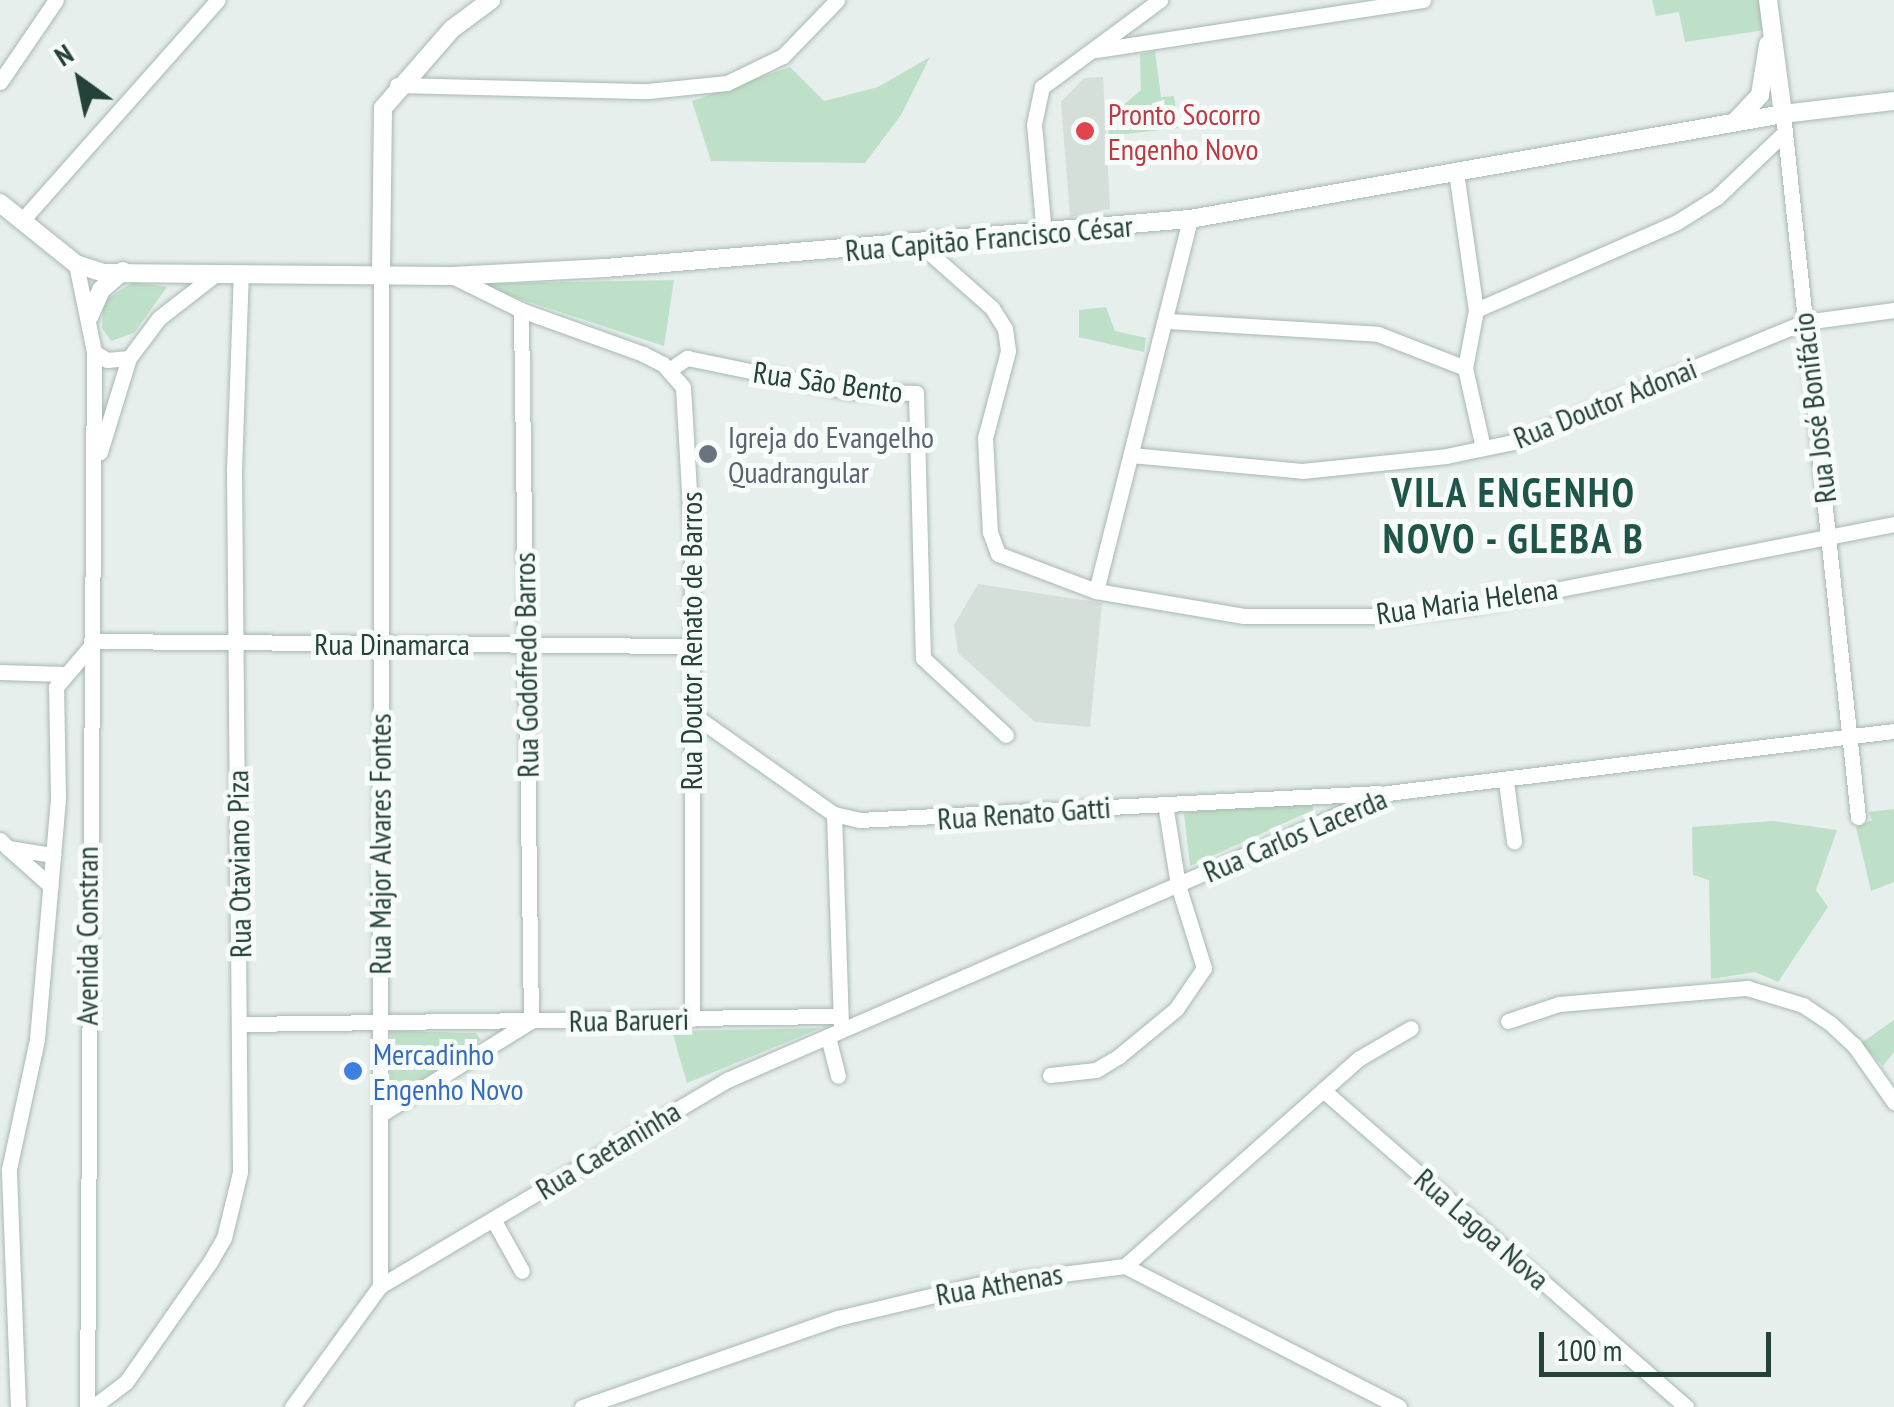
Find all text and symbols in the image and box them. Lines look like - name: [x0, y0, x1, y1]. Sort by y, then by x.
- north arrow: [30, 30, 130, 130]
- text: N: [47, 35, 80, 74]
- place label: Pronto Socorro Engenho Novo: [1108, 96, 1261, 166]
- marker: Pronto Socorro Engenho Novo: [1072, 118, 1098, 144]
- street label: Rua Capitão Francisco César: [844, 207, 1134, 269]
- street label: Rua José Bonifácio: [1784, 311, 1844, 505]
- street label: Rua Doutor Adonai: [1508, 350, 1702, 456]
- street label: Rua São Bento: [751, 354, 905, 410]
- place label: Igreja do Evangelho Quadrangular: [728, 419, 934, 490]
- marker: Igreja do Evangelho Quadrangular: [697, 443, 719, 465]
- district label: VILA ENGENHO NOVO - GLEBA B: [1379, 468, 1649, 562]
- street label: Rua Doutor Renato de Barros: [673, 492, 709, 790]
- street label: Rua Godofredo Barros: [506, 552, 546, 778]
- street label: Rua Maria Helena: [1374, 570, 1560, 632]
- street label: Rua Dinamarca: [314, 626, 470, 662]
- street label: Rua Major Alvares Fontes: [362, 713, 398, 975]
- street label: Rua Otaviano Piza: [219, 770, 259, 958]
- street label: Rua Carlos Lacerda: [1198, 780, 1392, 890]
- street label: Rua Renato Gatti: [936, 789, 1112, 837]
- street label: Avenida Constran: [69, 846, 105, 1026]
- street label: Rua Barueri: [569, 1001, 689, 1039]
- place label: Mercadinho Engenho Novo: [373, 1036, 523, 1106]
- marker: Mercadinho Engenho Novo: [342, 1060, 364, 1082]
- street label: Rua Caetaninha: [529, 1093, 687, 1207]
- street label: Rua Lagoa Nova: [1407, 1161, 1557, 1297]
- street label: Rua Athenas: [933, 1255, 1065, 1313]
- scale bar: [1544, 1312, 1776, 1374]
- text: 100 m: [1556, 1330, 1622, 1369]

